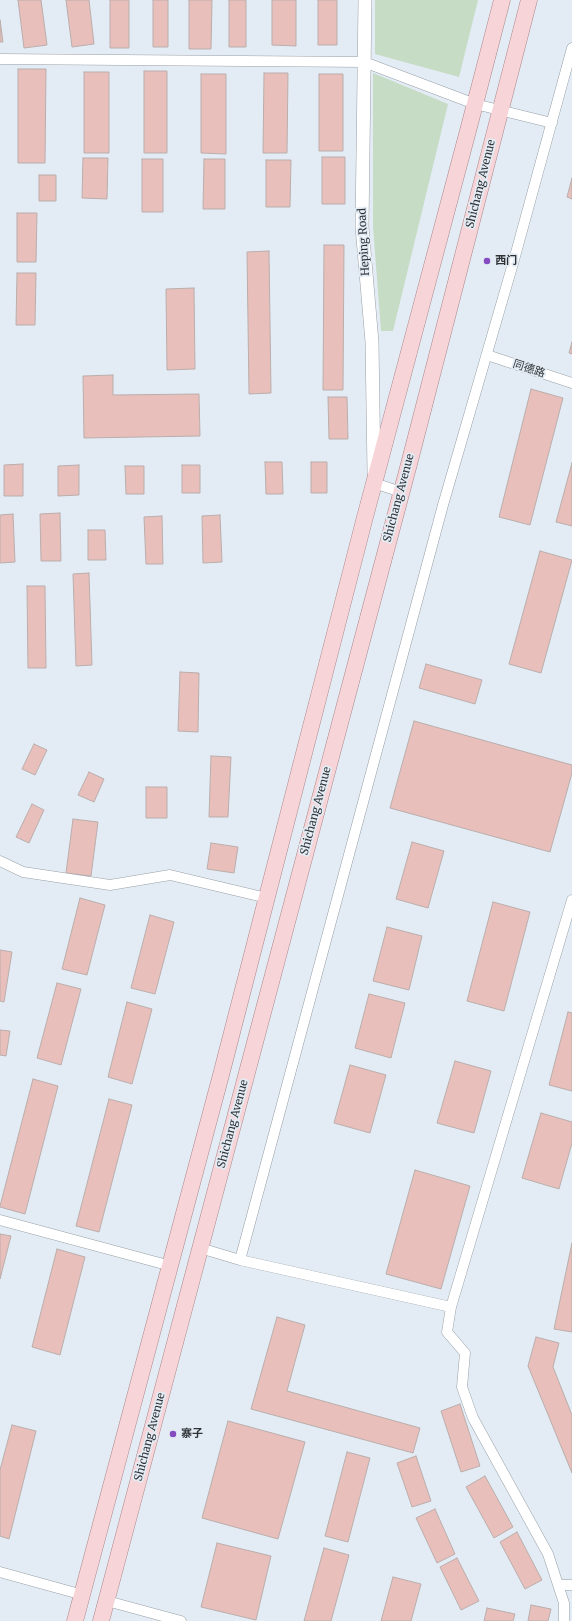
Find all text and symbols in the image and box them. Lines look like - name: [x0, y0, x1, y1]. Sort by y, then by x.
- street label: Shichang Avenue: [464, 138, 498, 230]
- street label: Heping Road: [356, 208, 372, 276]
- place label: 西门: [495, 254, 517, 268]
- marker: 西门: [482, 256, 492, 266]
- street label: 同德路: [511, 358, 547, 380]
- street label: Shichang Avenue: [381, 452, 417, 544]
- street label: Shichang Avenue: [298, 765, 334, 857]
- street label: Shichang Avenue: [215, 1078, 251, 1170]
- street label: Shichang Avenue: [132, 1391, 168, 1483]
- place label: 寨子: [181, 1427, 203, 1441]
- marker: 寨子: [168, 1429, 178, 1439]

